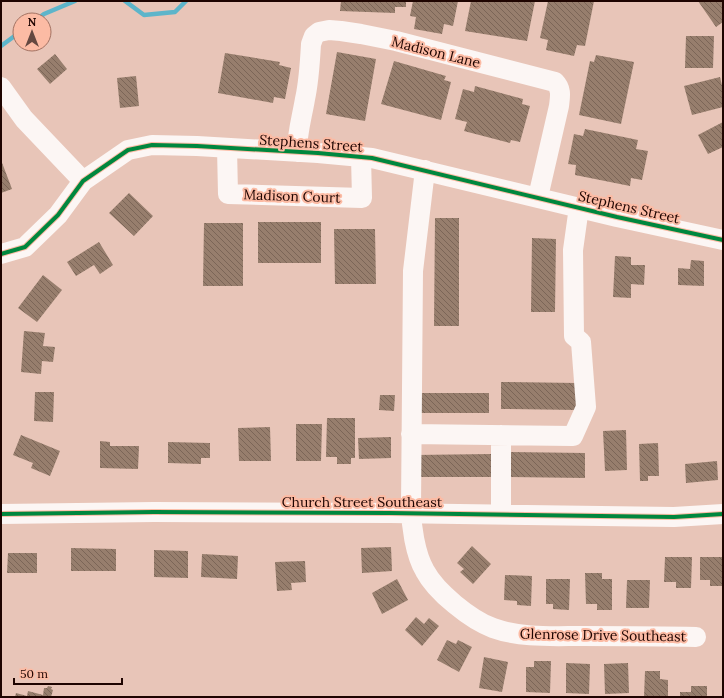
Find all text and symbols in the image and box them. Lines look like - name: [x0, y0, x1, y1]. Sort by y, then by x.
- north arrow: [12, 12, 52, 52]
- text: N: [28, 15, 37, 29]
- street label: Madison Lane: [390, 32, 483, 72]
- street label: Stephens Street: [259, 130, 364, 156]
- street label: Madison Court: [243, 185, 341, 207]
- street label: Stephens Street: [577, 187, 682, 228]
- street label: Church Street Southeast: [282, 493, 443, 511]
- street label: Glenrose Drive Southeast: [520, 625, 687, 645]
- scale bar: [14, 660, 122, 686]
- text: 50 m: [20, 666, 48, 681]

